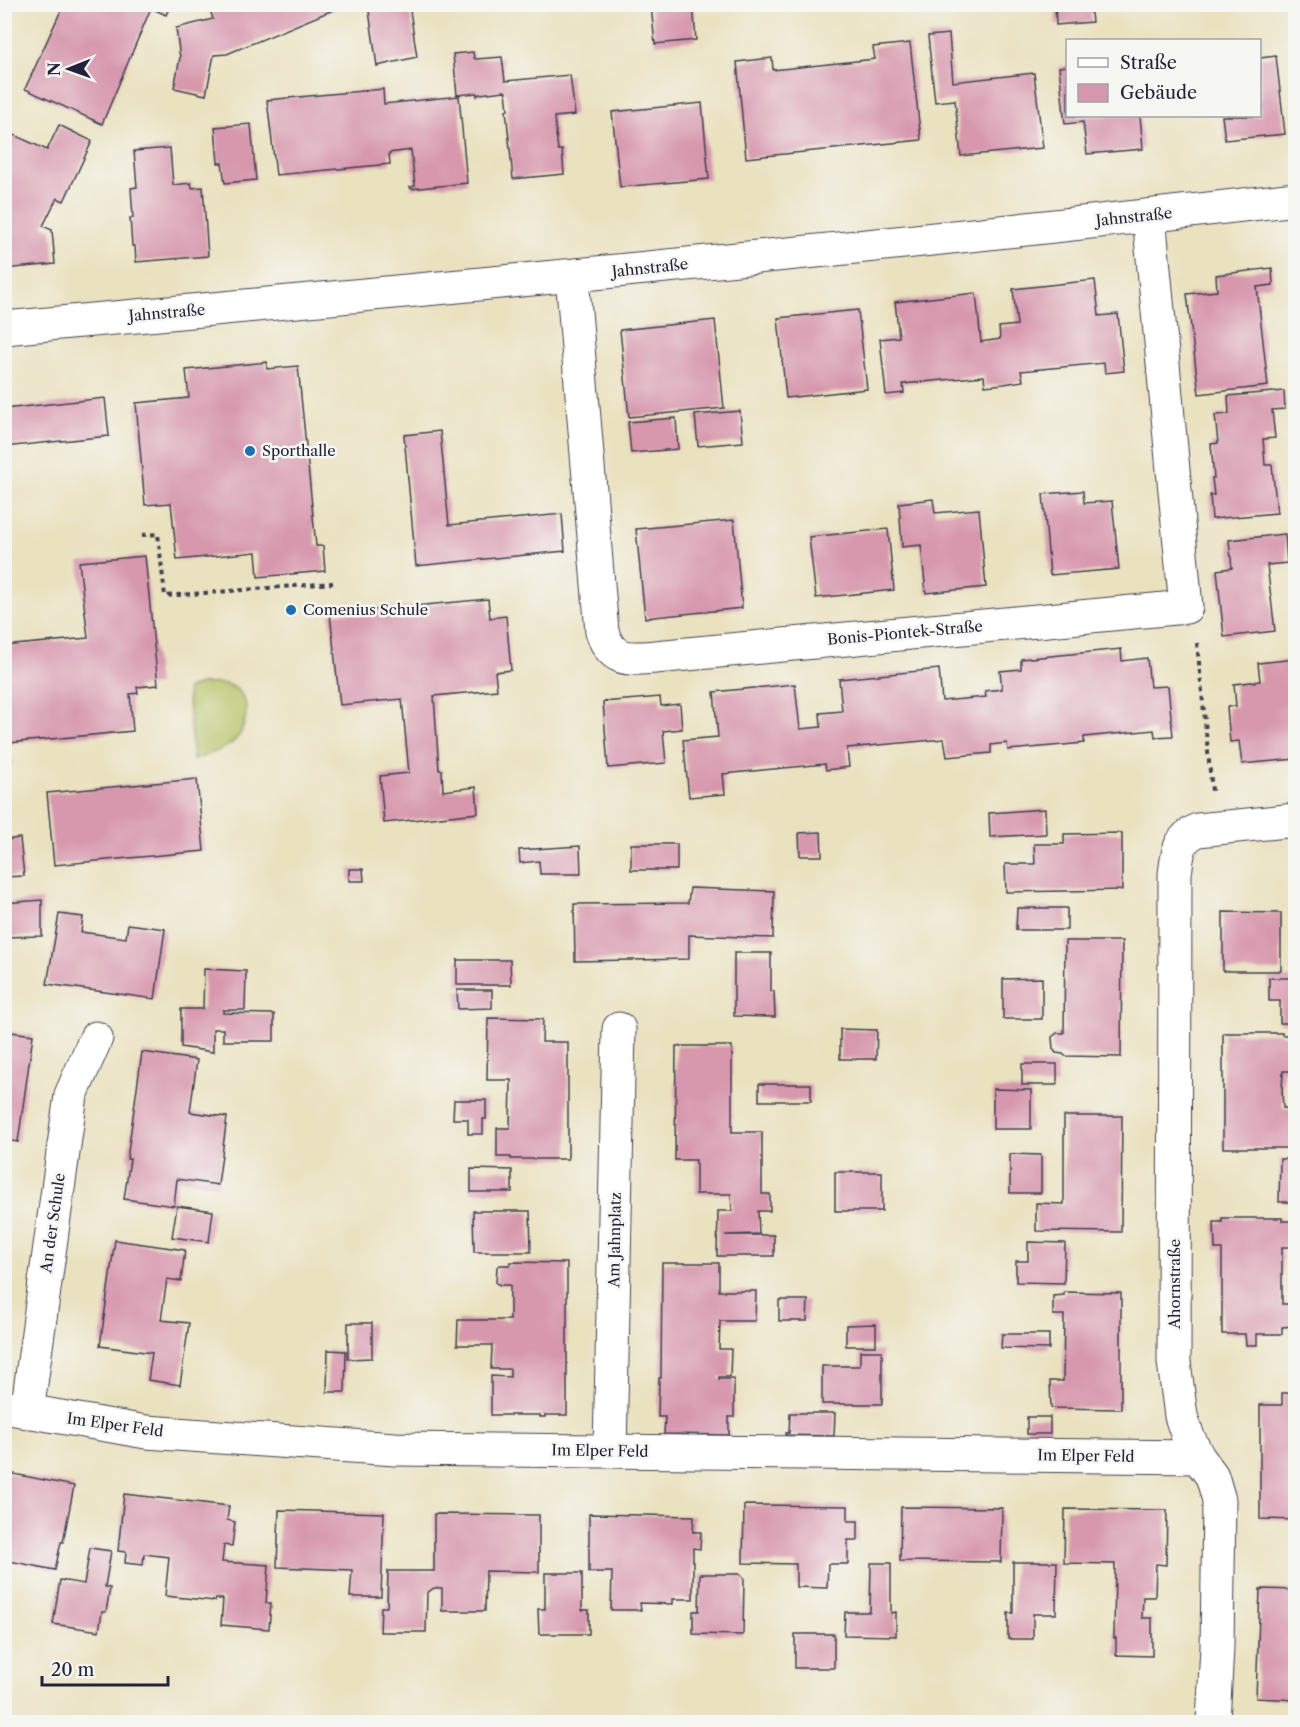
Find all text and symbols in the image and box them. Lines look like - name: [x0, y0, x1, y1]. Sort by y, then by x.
- north arrow: [39, 39, 99, 99]
- legend: [1066, 39, 1261, 117]
- text: Straße: [1120, 52, 1177, 74]
- text: N: [44, 62, 64, 76]
- text: Gebäude: [1120, 82, 1197, 104]
- street label: Jahnstraße: [1093, 203, 1173, 230]
- street label: Jahnstraße: [609, 254, 689, 281]
- street label: Jahnstraße: [126, 300, 206, 325]
- place label: Sporthalle: [262, 441, 336, 460]
- marker: Sporthalle: [243, 444, 257, 458]
- place label: Comenius Schule: [303, 600, 428, 619]
- marker: Comenius Schule: [284, 603, 298, 617]
- street label: Bonis-Piontek-Straße: [826, 616, 983, 649]
- street label: An der Schule: [36, 1172, 69, 1275]
- street label: Am Jahnplatz: [604, 1192, 625, 1289]
- street label: Ahornstraße: [1165, 1239, 1184, 1330]
- street label: Im Elper Feld: [66, 1408, 165, 1441]
- street label: Im Elper Feld: [551, 1440, 649, 1461]
- street label: Im Elper Feld: [1037, 1445, 1135, 1466]
- scale bar: [42, 1649, 168, 1687]
- text: 20 m: [51, 1659, 95, 1681]

